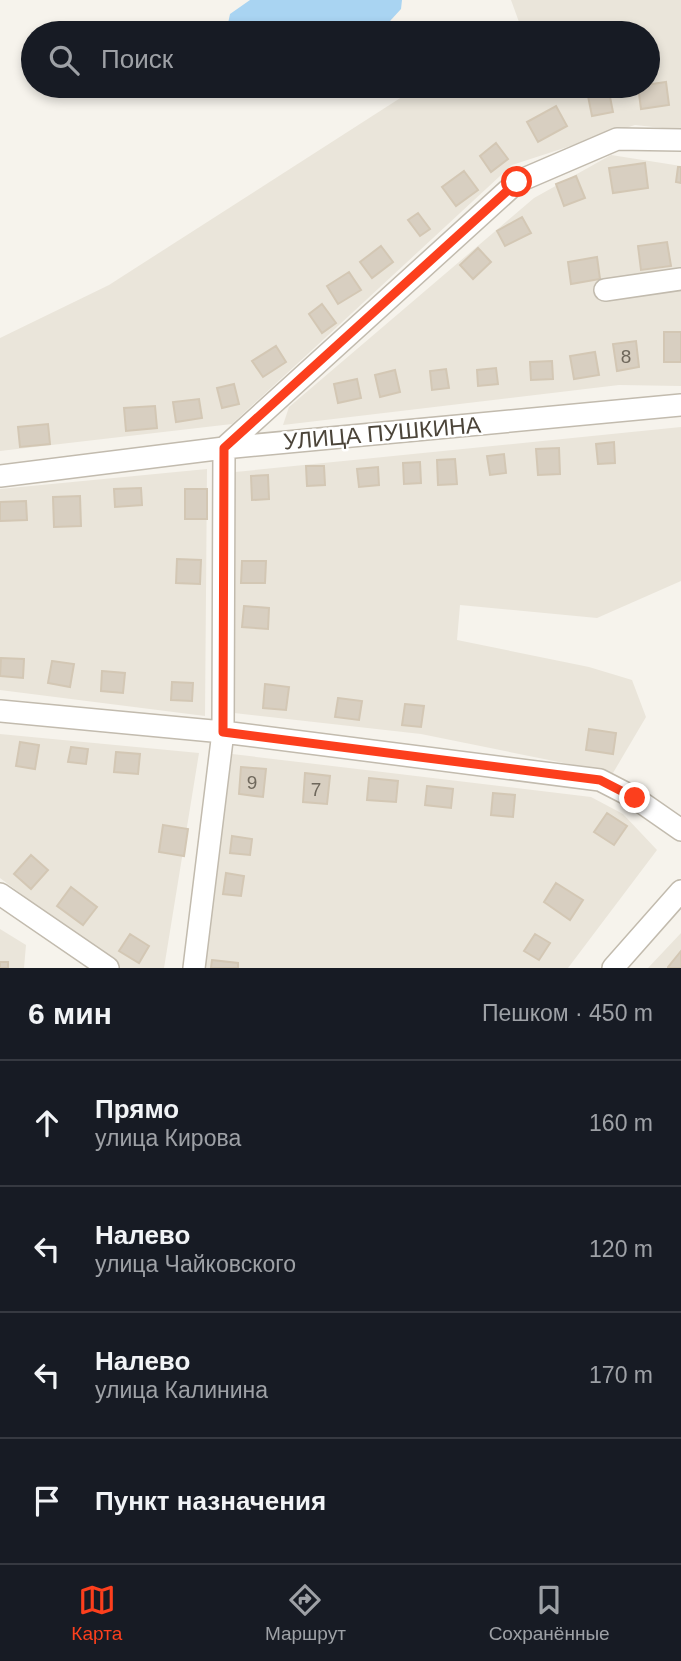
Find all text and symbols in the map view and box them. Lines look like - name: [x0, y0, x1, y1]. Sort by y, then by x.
- search box: [21, 21, 660, 98]
- icon: search: [45, 41, 83, 79]
- text: Поиск: [101, 44, 173, 74]
- route start: [501, 166, 532, 197]
- house number: 8: [621, 346, 631, 367]
- street label: УЛИЦА ПУШКИНА: [282, 411, 483, 455]
- house number: 9: [247, 772, 257, 793]
- house number: 7: [311, 779, 321, 800]
- route end: [619, 782, 650, 813]
- text: 6 мин: [28, 997, 112, 1030]
- text: Пешком · 450 m: [482, 1000, 653, 1026]
- text: Прямо: [95, 1094, 179, 1124]
- icon: ahead: [28, 1104, 66, 1142]
- text: 160 m: [589, 1110, 653, 1136]
- text: улица Кирова: [95, 1125, 241, 1151]
- text: Налево: [95, 1220, 190, 1250]
- icon: left: [28, 1230, 66, 1268]
- text: 120 m: [589, 1236, 653, 1262]
- text: улица Чайковского: [95, 1251, 296, 1277]
- text: Налево: [95, 1346, 190, 1376]
- icon: left: [28, 1356, 66, 1394]
- text: 170 m: [589, 1362, 653, 1388]
- text: улица Калинина: [95, 1377, 268, 1403]
- icon: arrive: [28, 1482, 66, 1520]
- text: Пункт назначения: [95, 1486, 326, 1516]
- tab: Карта: [71, 1581, 122, 1645]
- tab: Маршрут: [265, 1581, 346, 1645]
- tab: Сохранённые: [489, 1581, 610, 1645]

